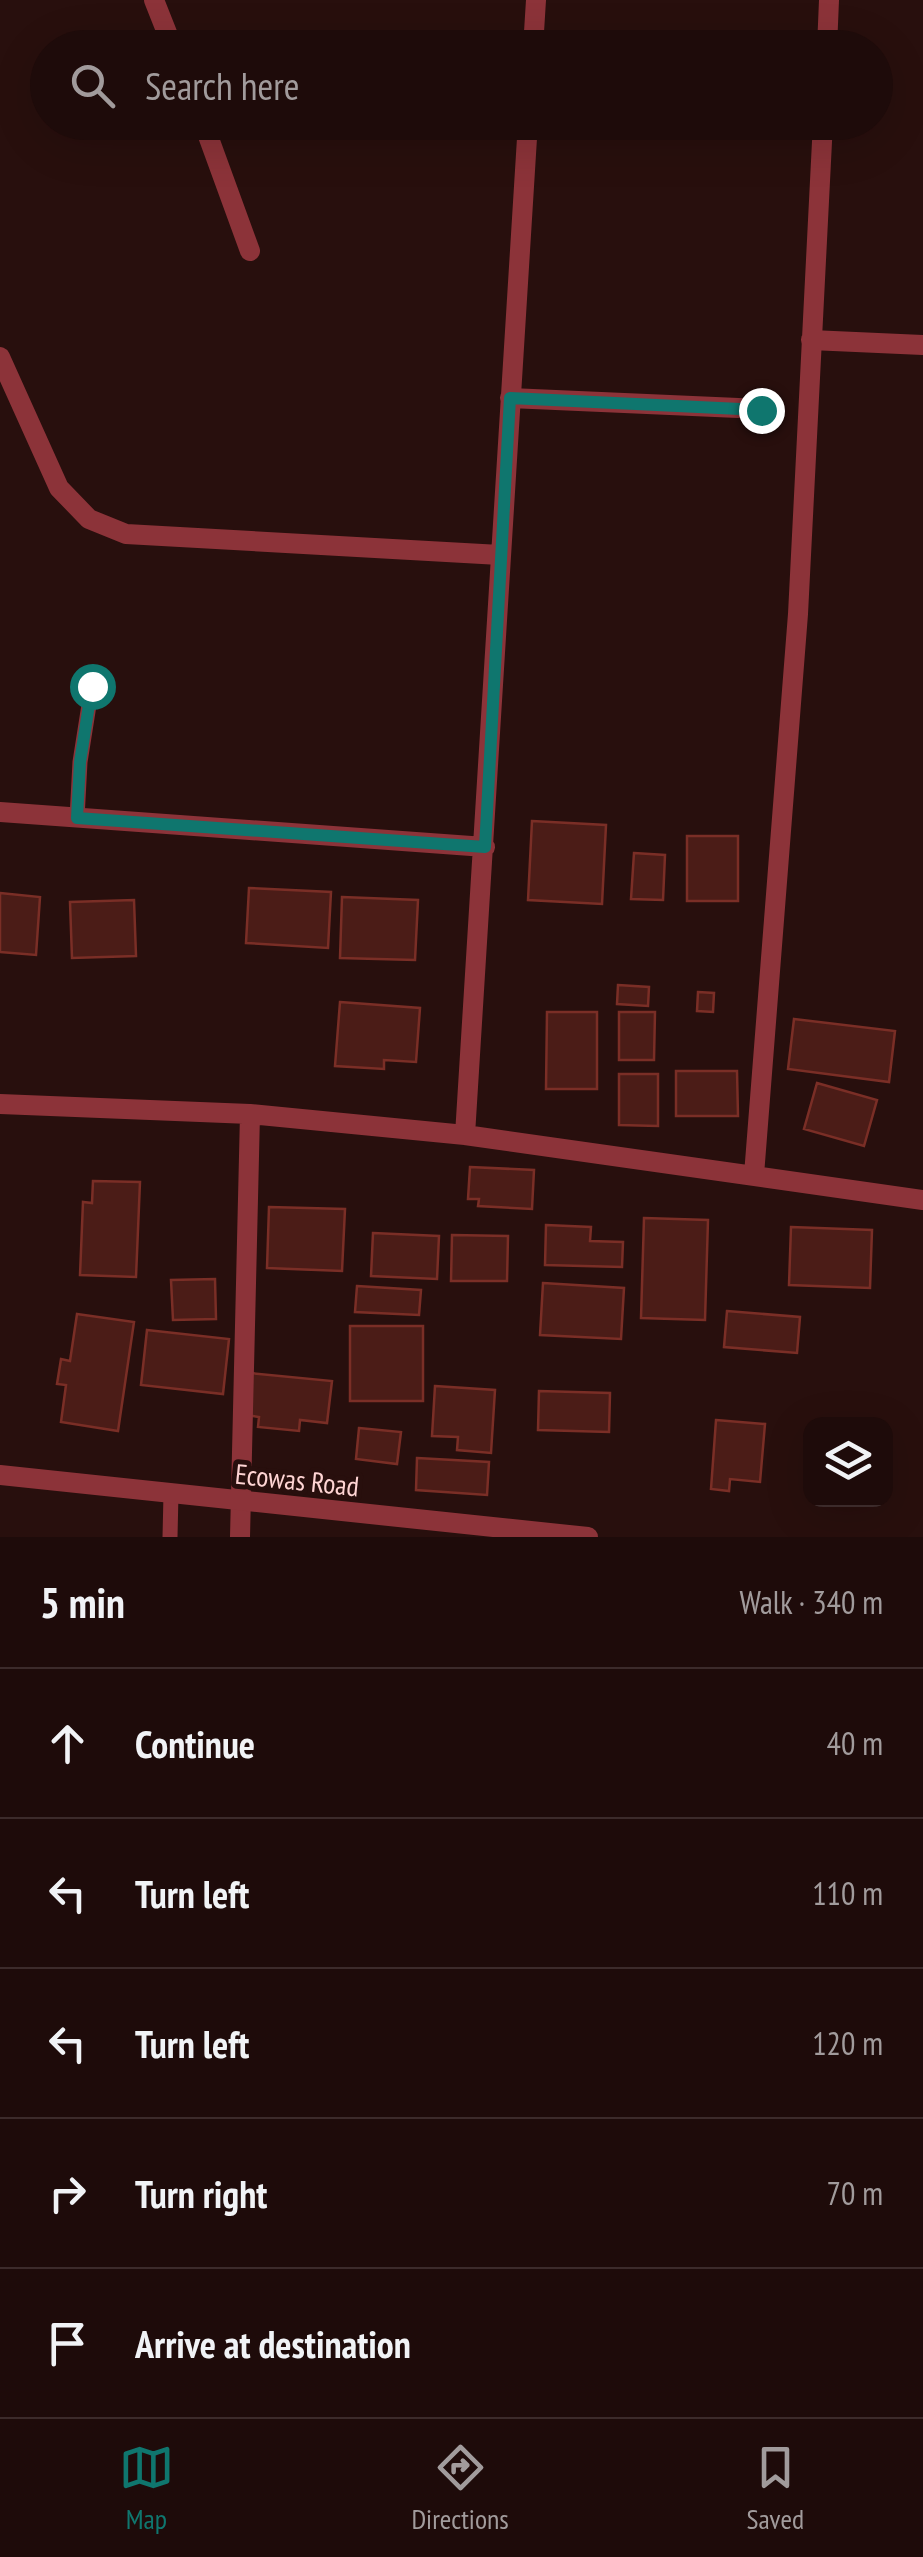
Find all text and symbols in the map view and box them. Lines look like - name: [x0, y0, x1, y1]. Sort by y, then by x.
- search box: [30, 30, 893, 140]
- icon: search: [65, 58, 120, 113]
- text: Search here: [145, 61, 299, 110]
- route end: [739, 388, 785, 434]
- route start: [70, 664, 116, 710]
- map controls: [803, 1417, 893, 1507]
- button: layers: [803, 1417, 893, 1507]
- street label: Ecowas Road: [233, 1455, 361, 1504]
- text: 5 min: [40, 1575, 125, 1630]
- text: Walk · 340 m: [739, 1581, 883, 1623]
- icon: ahead: [40, 1716, 95, 1771]
- text: Continue: [135, 1719, 255, 1768]
- text: 40 m: [827, 1722, 883, 1764]
- icon: left: [40, 1866, 95, 1921]
- text: Turn left: [135, 1869, 249, 1918]
- text: 110 m: [812, 1872, 883, 1914]
- icon: left: [40, 2016, 95, 2071]
- text: Turn left: [135, 2019, 249, 2068]
- text: 120 m: [812, 2022, 883, 2064]
- icon: right: [40, 2166, 95, 2221]
- text: Turn right: [135, 2169, 267, 2218]
- text: 70 m: [827, 2172, 883, 2214]
- icon: arrive: [40, 2316, 95, 2371]
- text: Arrive at destination: [135, 2319, 411, 2368]
- tab: Map: [119, 2440, 174, 2537]
- tab: Directions: [411, 2440, 509, 2537]
- tab: Saved: [746, 2440, 804, 2537]

